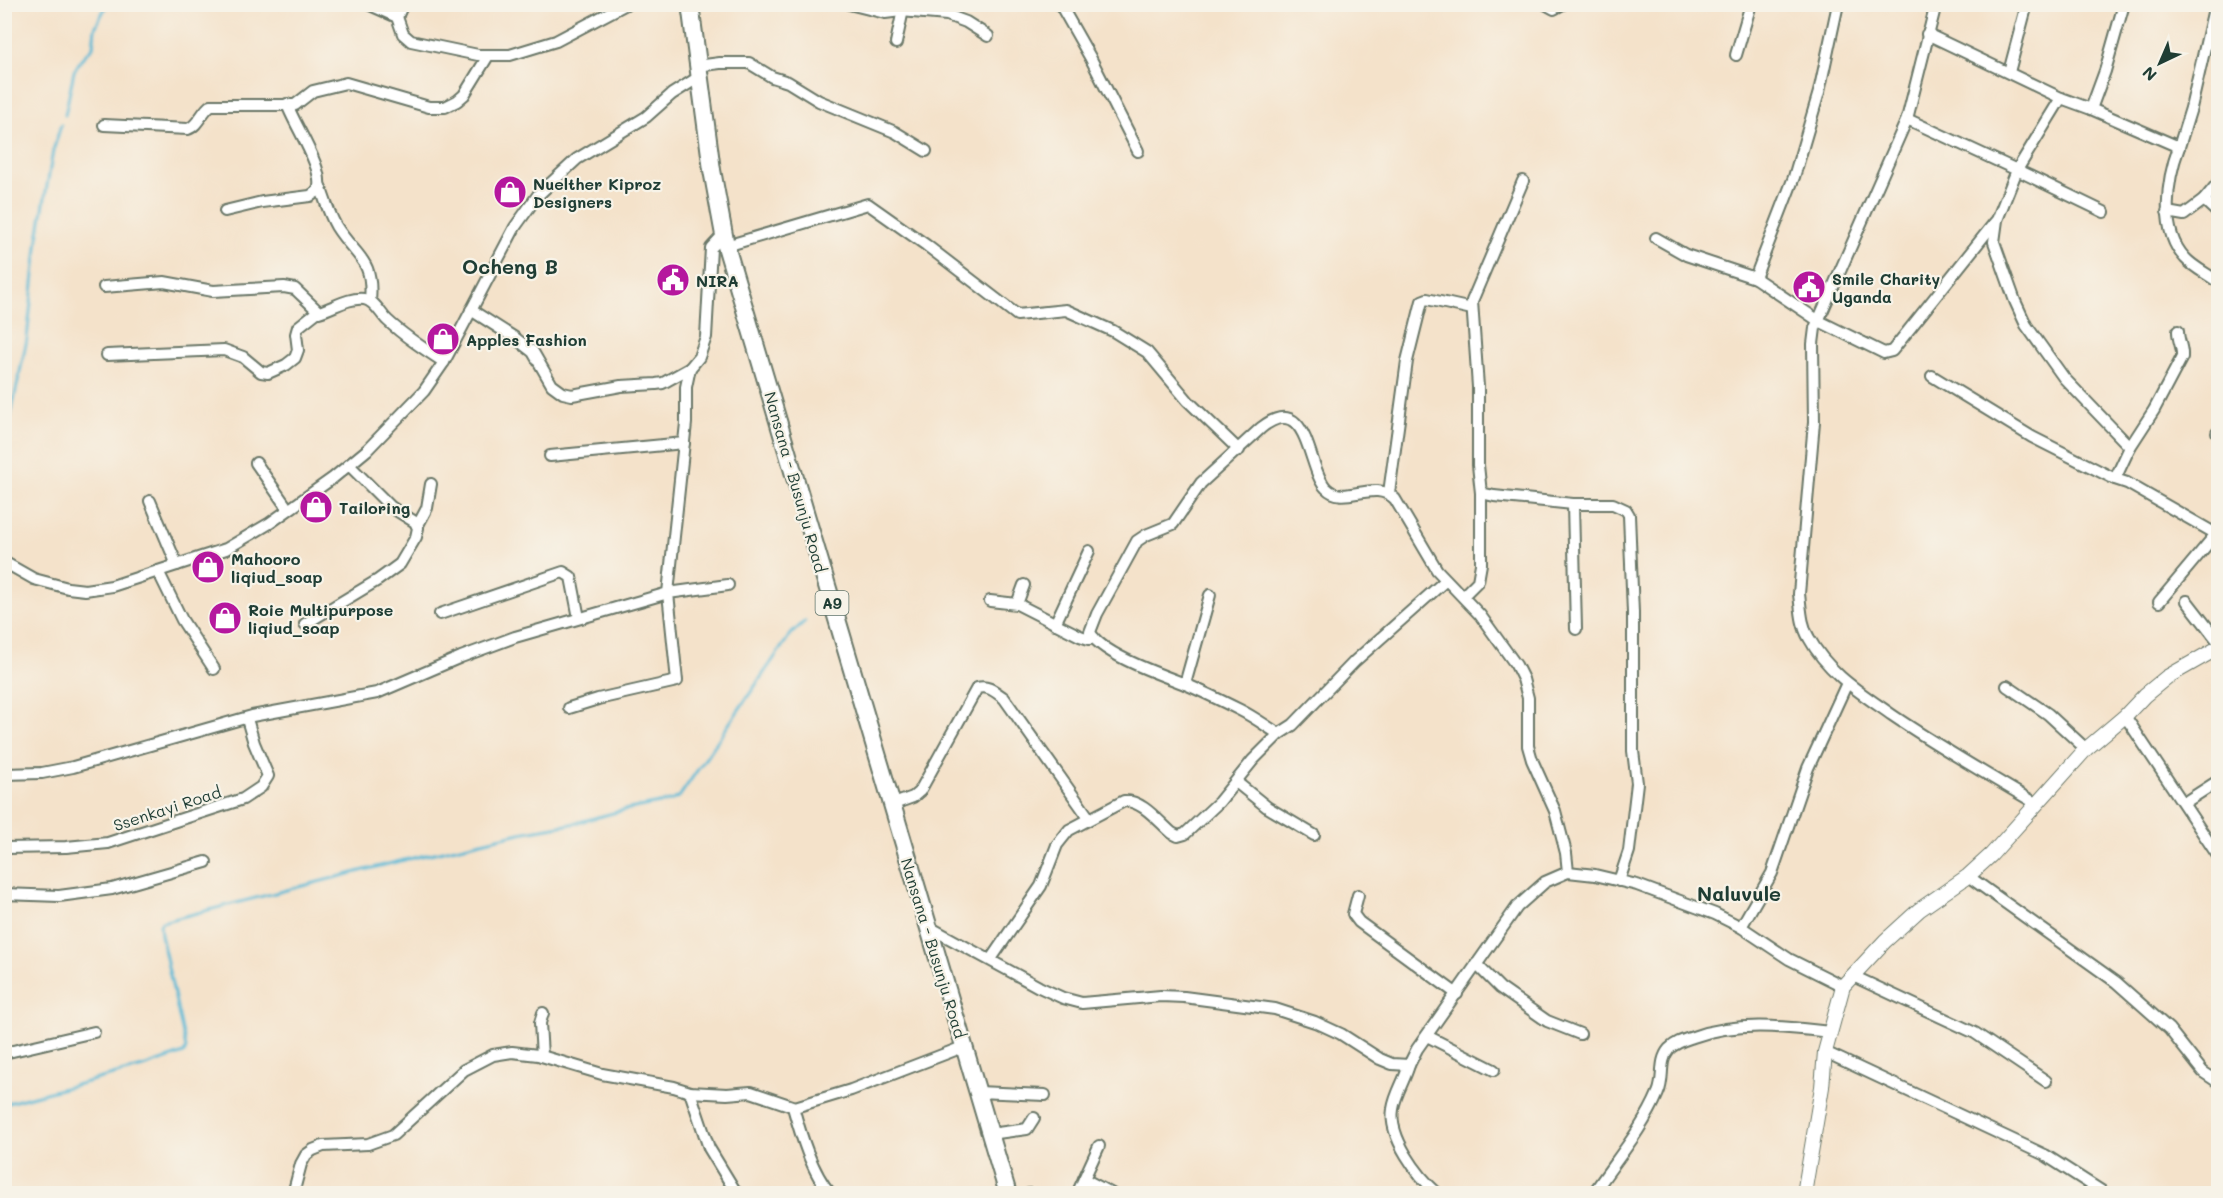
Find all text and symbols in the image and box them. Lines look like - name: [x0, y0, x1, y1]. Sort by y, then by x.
- north arrow: [2130, 33, 2190, 93]
- text: N: [2138, 62, 2161, 86]
- place label: Nuelther Kiproz Designers: [533, 173, 661, 212]
- shop icon: Nuelther Kiproz Designers: [492, 174, 528, 210]
- district label: Ocheng B: [462, 253, 558, 279]
- public building icon: NIRA: [655, 262, 691, 298]
- place label: Smile Charity Uganda: [1832, 268, 1941, 307]
- public building icon: Smile Charity Uganda: [1791, 269, 1827, 305]
- place label: NIRA: [696, 270, 739, 291]
- shop icon: Apples Fashion: [425, 321, 461, 357]
- place label: Apples Fashion: [466, 329, 587, 350]
- street label: Nansana - Busunju Road: [760, 389, 832, 575]
- shop icon: Tailoring: [298, 489, 334, 525]
- place label: Tailoring: [339, 497, 410, 518]
- place label: Mahooro liqiud_soap: [231, 548, 323, 587]
- shop icon: Mahooro liqiud_soap: [190, 549, 226, 585]
- road number: A9: [816, 591, 848, 615]
- place label: Roie Multipurpose liqiud_soap: [248, 599, 393, 638]
- shop icon: Roie Multipurpose liqiud_soap: [207, 600, 243, 636]
- street label: Ssenkayi Road: [110, 781, 224, 835]
- street label: Nansana - Busunju Road: [897, 855, 971, 1041]
- district label: Naluvule: [1697, 880, 1781, 906]

